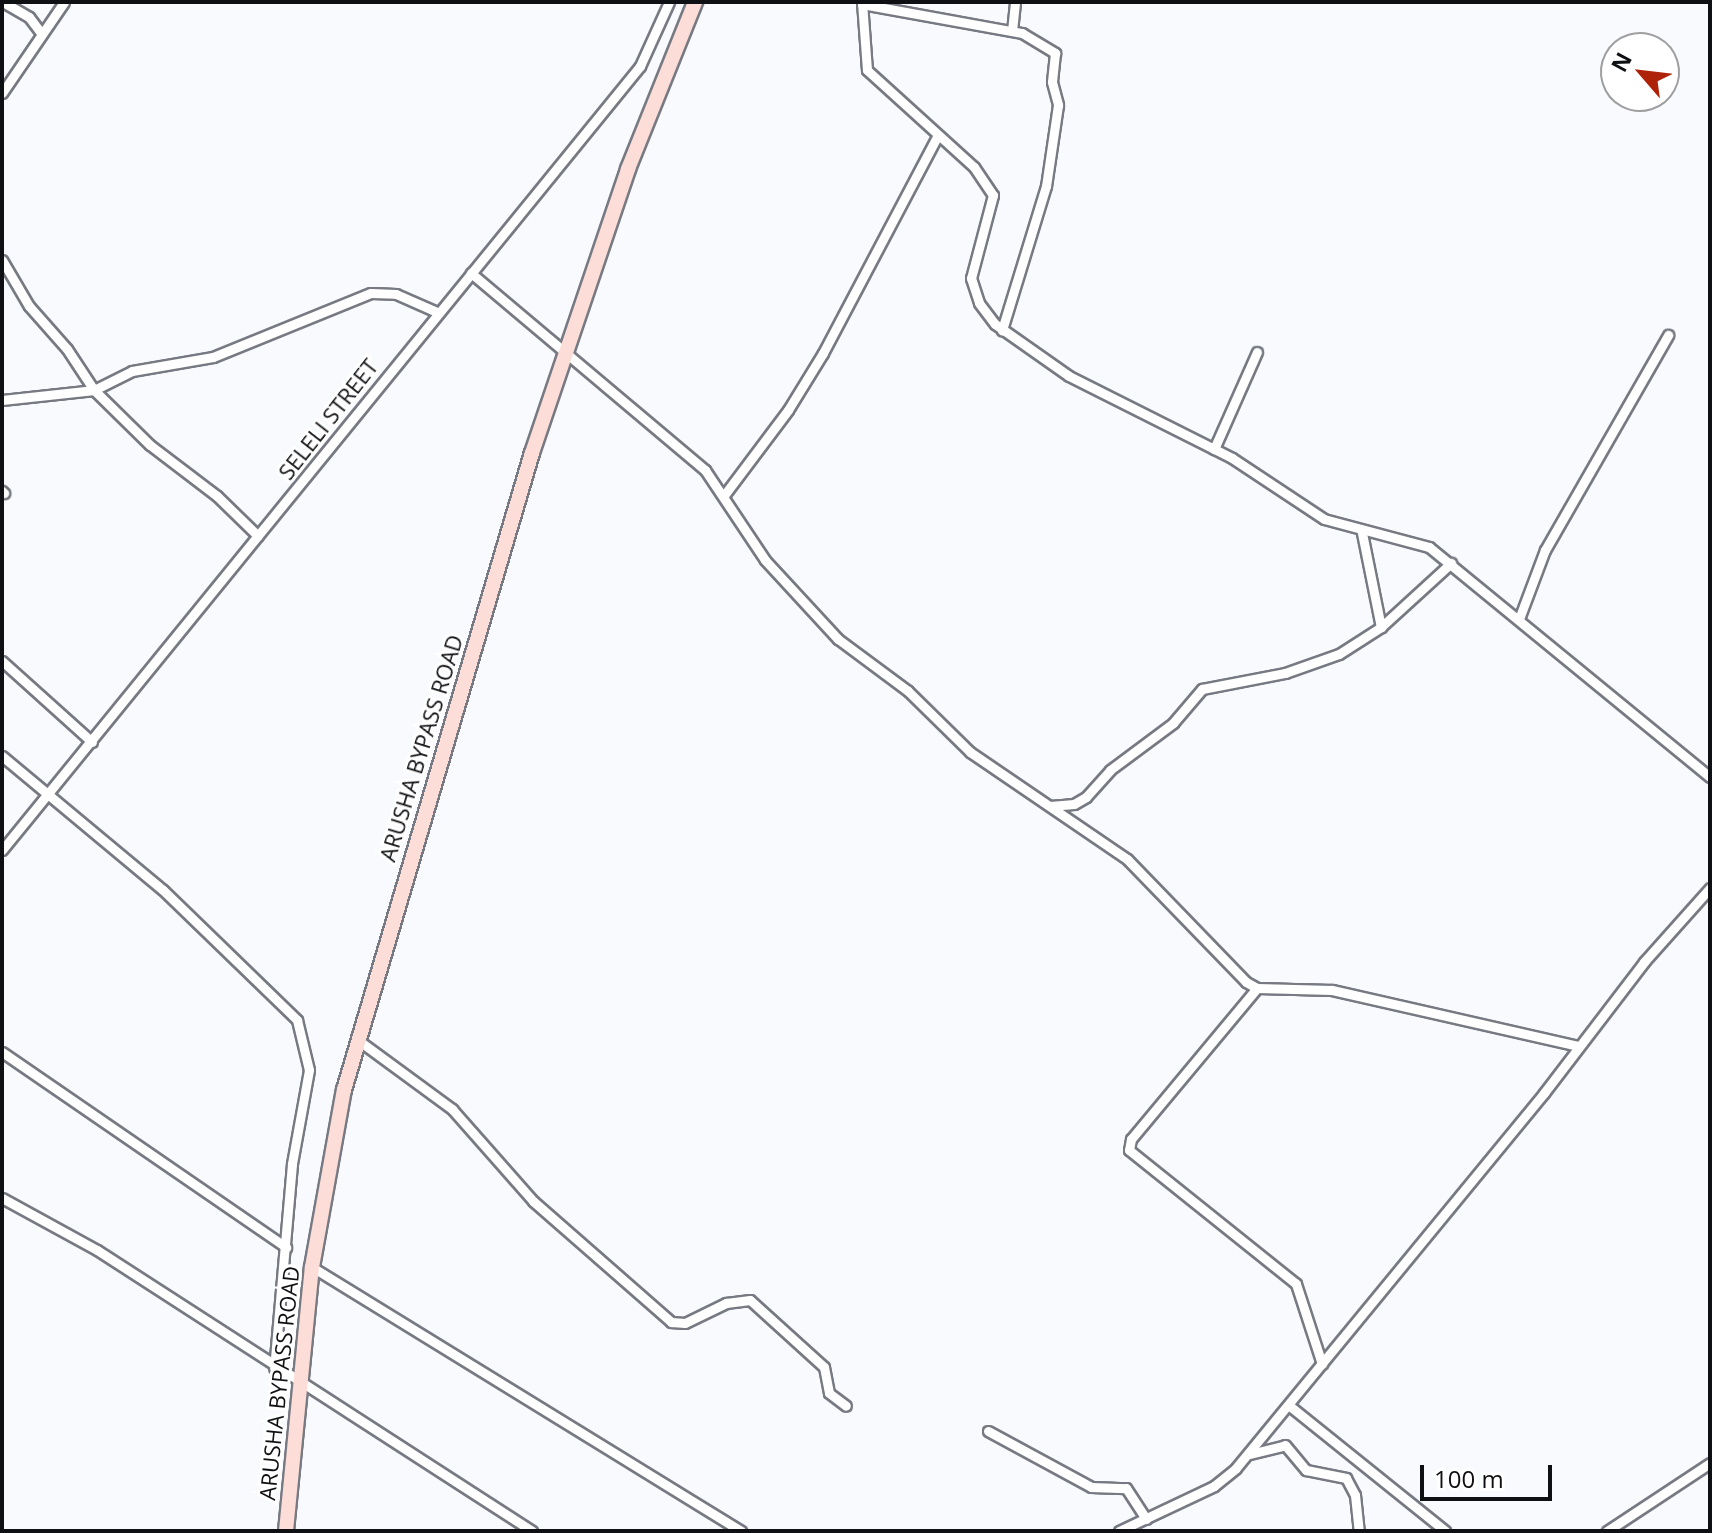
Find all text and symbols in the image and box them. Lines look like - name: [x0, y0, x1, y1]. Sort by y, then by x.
- north arrow: [1600, 32, 1680, 112]
- text: N: [1603, 47, 1638, 77]
- street label: SELELI STREET: [273, 353, 383, 485]
- street label: ARUSHA BYPASS ROAD: [374, 632, 468, 864]
- street label: ARUSHA BYPASS ROAD: [254, 1265, 304, 1501]
- scale bar: [1424, 1449, 1556, 1499]
- text: 100 m: [1434, 1462, 1504, 1495]

